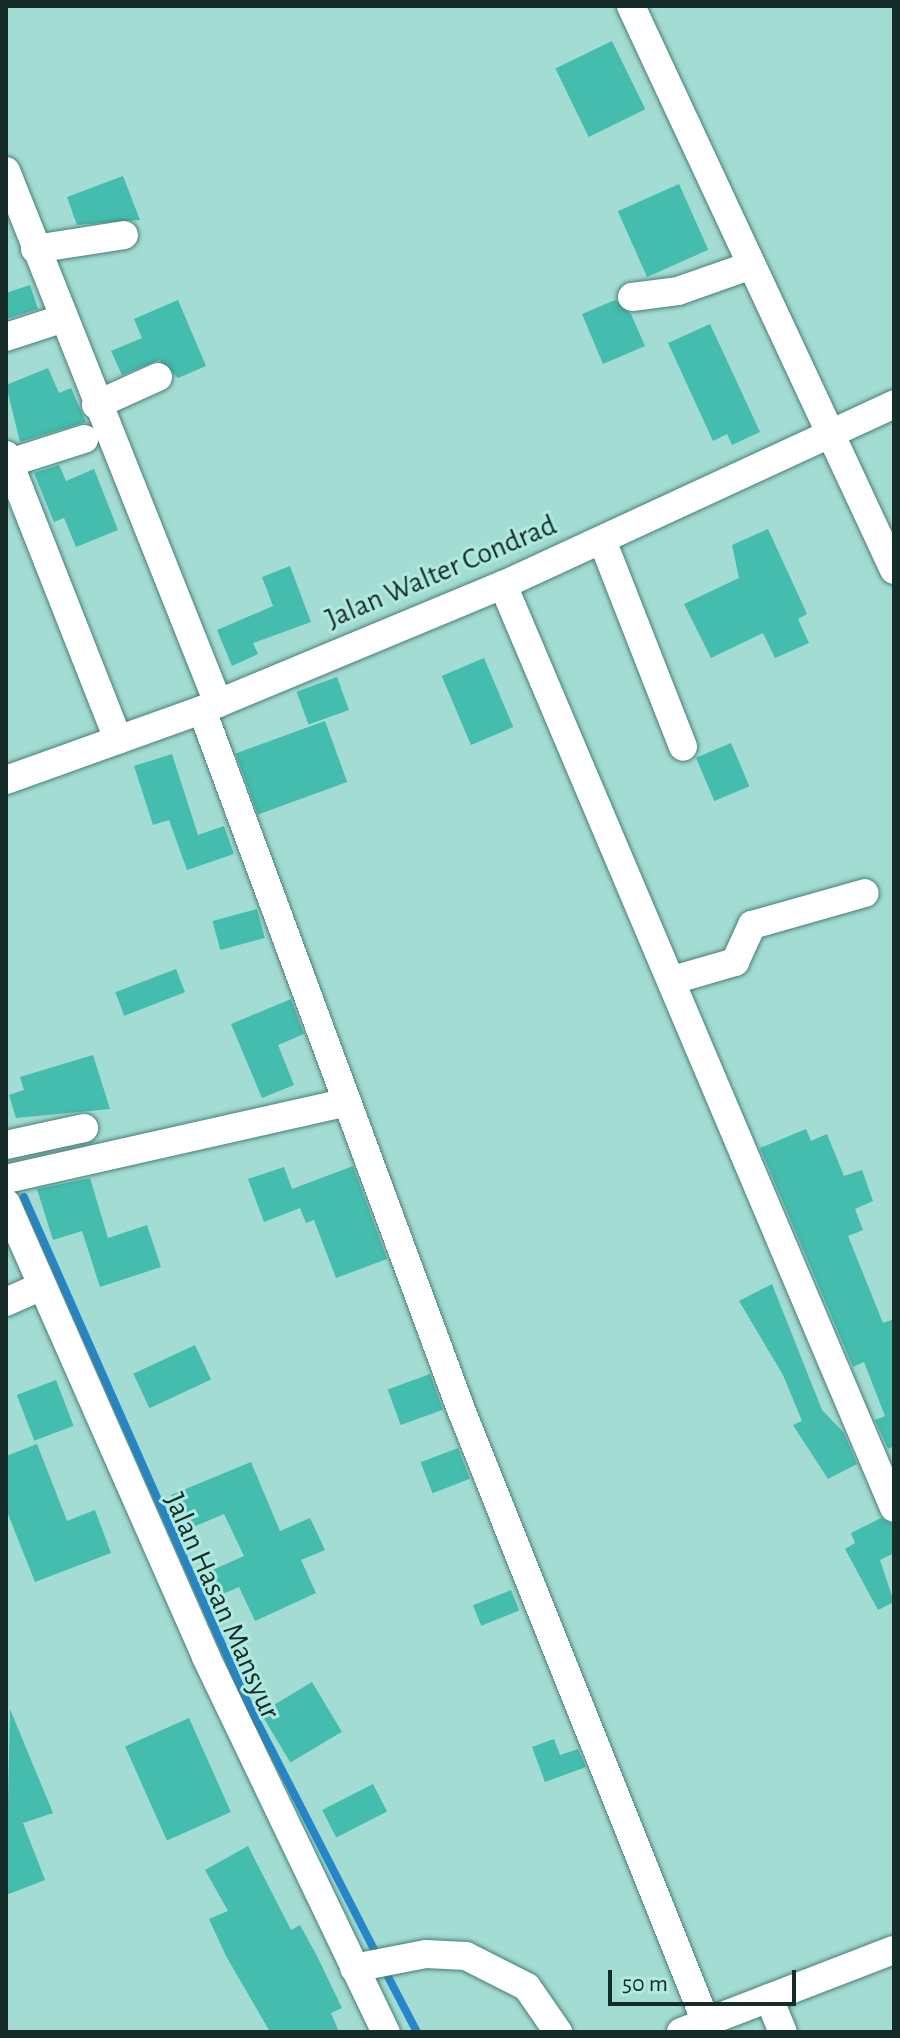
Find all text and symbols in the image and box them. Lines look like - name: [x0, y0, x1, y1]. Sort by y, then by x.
- street label: Jalan Walter Condrad: [320, 507, 562, 637]
- street label: Jalan Hasan Mansyur: [156, 1487, 288, 1725]
- scale bar: [612, 1954, 800, 2004]
- text: 50 m: [622, 1972, 668, 1996]

